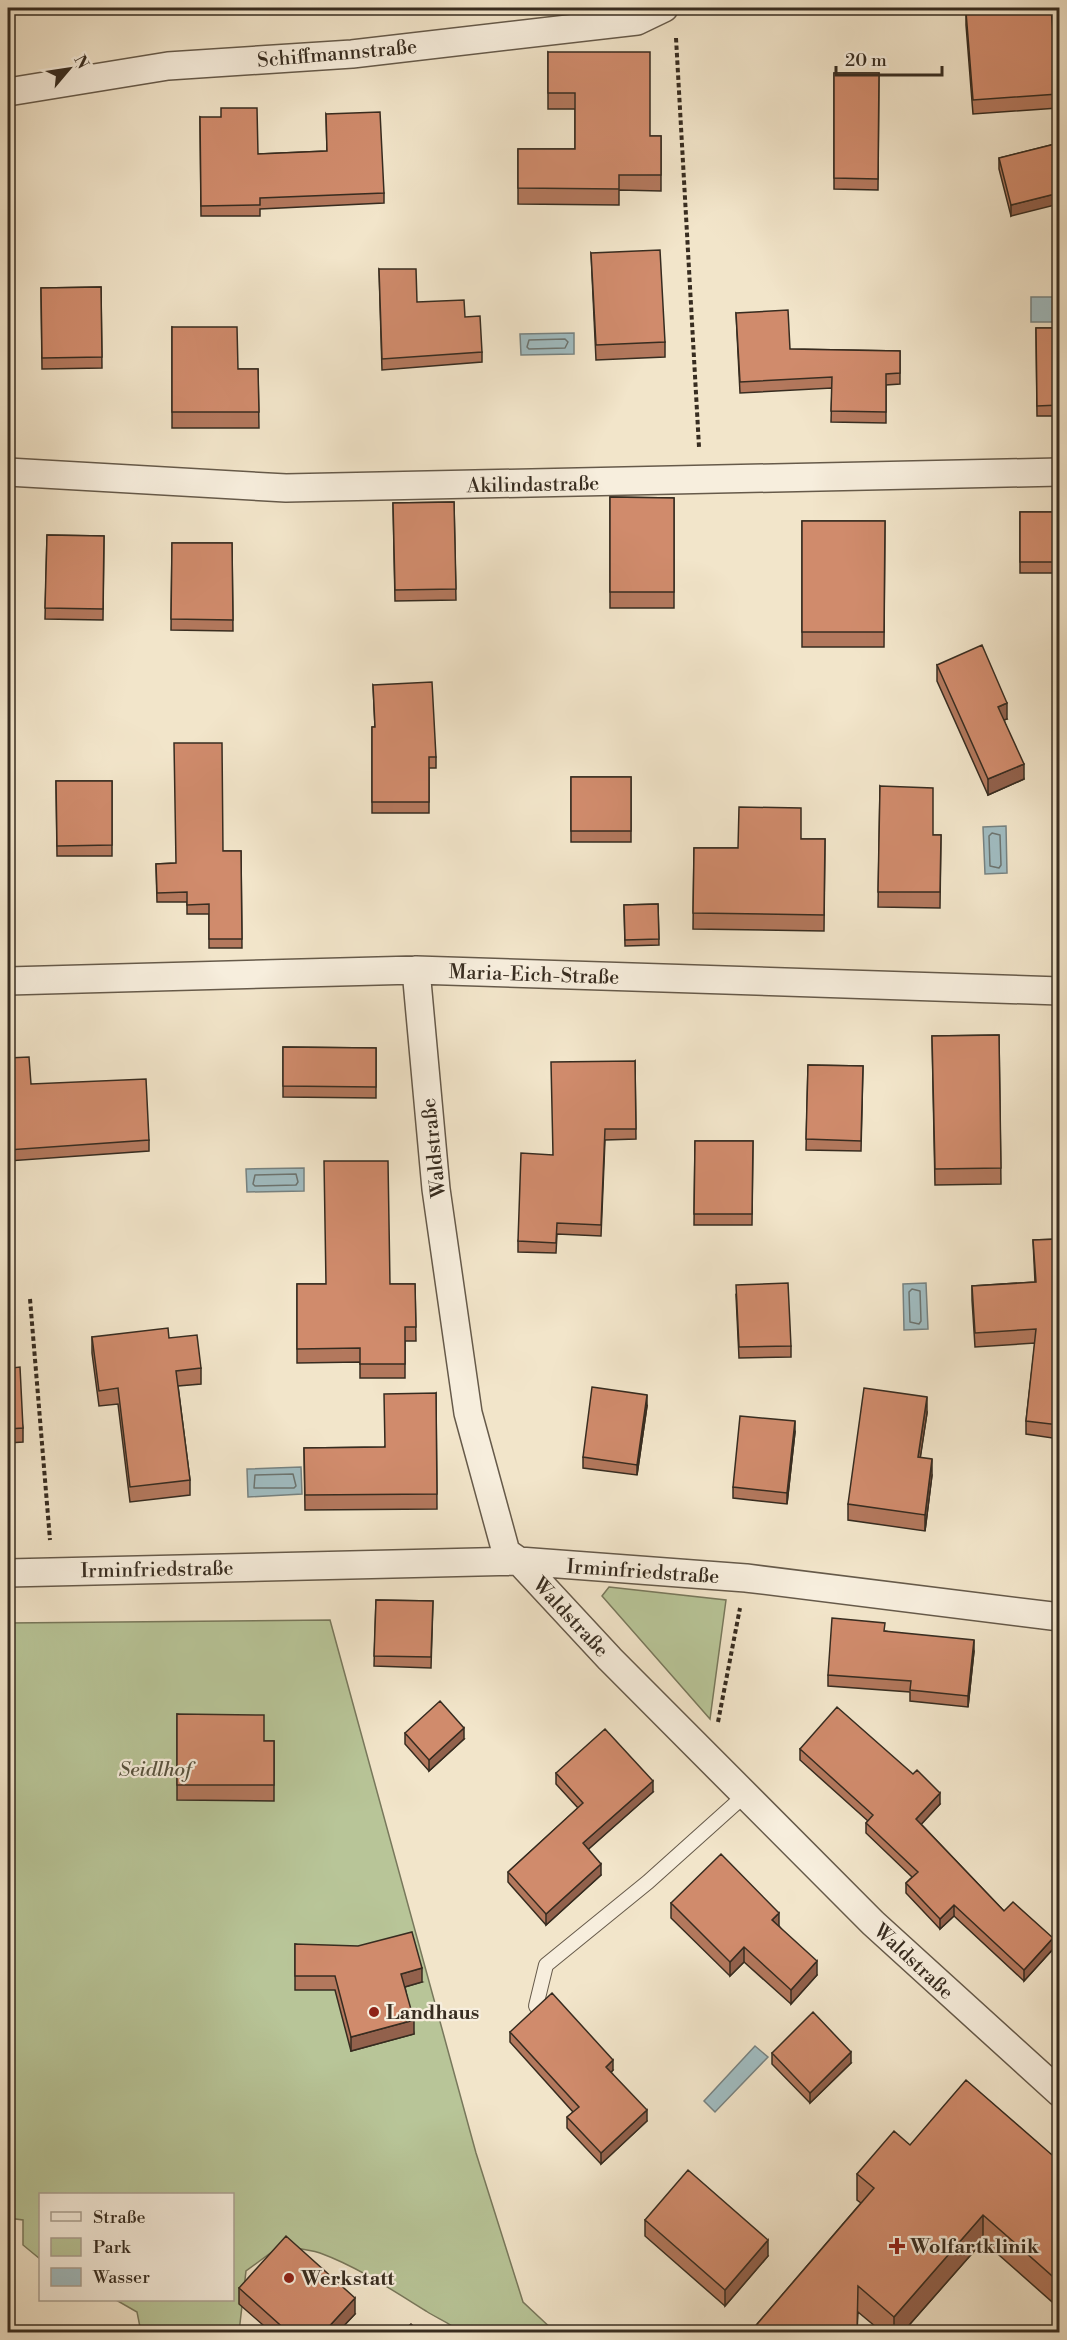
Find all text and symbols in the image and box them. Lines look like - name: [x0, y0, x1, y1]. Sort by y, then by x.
- street label: Schiffmannstraße: [256, 35, 418, 74]
- north arrow: [39, 39, 99, 99]
- scale bar: [836, 39, 942, 77]
- text: 20 m: [845, 49, 887, 72]
- text: N: [69, 52, 93, 73]
- street label: Akilindastraße: [465, 472, 600, 499]
- street label: Maria-Eich-Straße: [448, 960, 620, 991]
- street label: Waldstraße: [417, 1097, 452, 1200]
- street label: Irminfriedstraße: [566, 1555, 720, 1590]
- street label: Irminfriedstraße: [80, 1557, 234, 1584]
- street label: Waldstraße: [526, 1572, 613, 1663]
- park label: Seidlhof: [119, 1758, 196, 1783]
- street label: Waldstraße: [867, 1918, 958, 2005]
- place label: Landhaus: [386, 2001, 479, 2026]
- marker: Landhaus: [367, 2005, 381, 2019]
- legend: [39, 2193, 234, 2301]
- text: Straße: [93, 2206, 146, 2229]
- place label: Wolfartklinik: [909, 2235, 1040, 2260]
- text: Park: [93, 2236, 132, 2259]
- marker: Wolfartklinik: [888, 2237, 906, 2255]
- text: Wasser: [92, 2266, 150, 2289]
- place label: Werkstatt: [300, 2267, 395, 2292]
- marker: Werkstatt: [282, 2271, 296, 2285]

